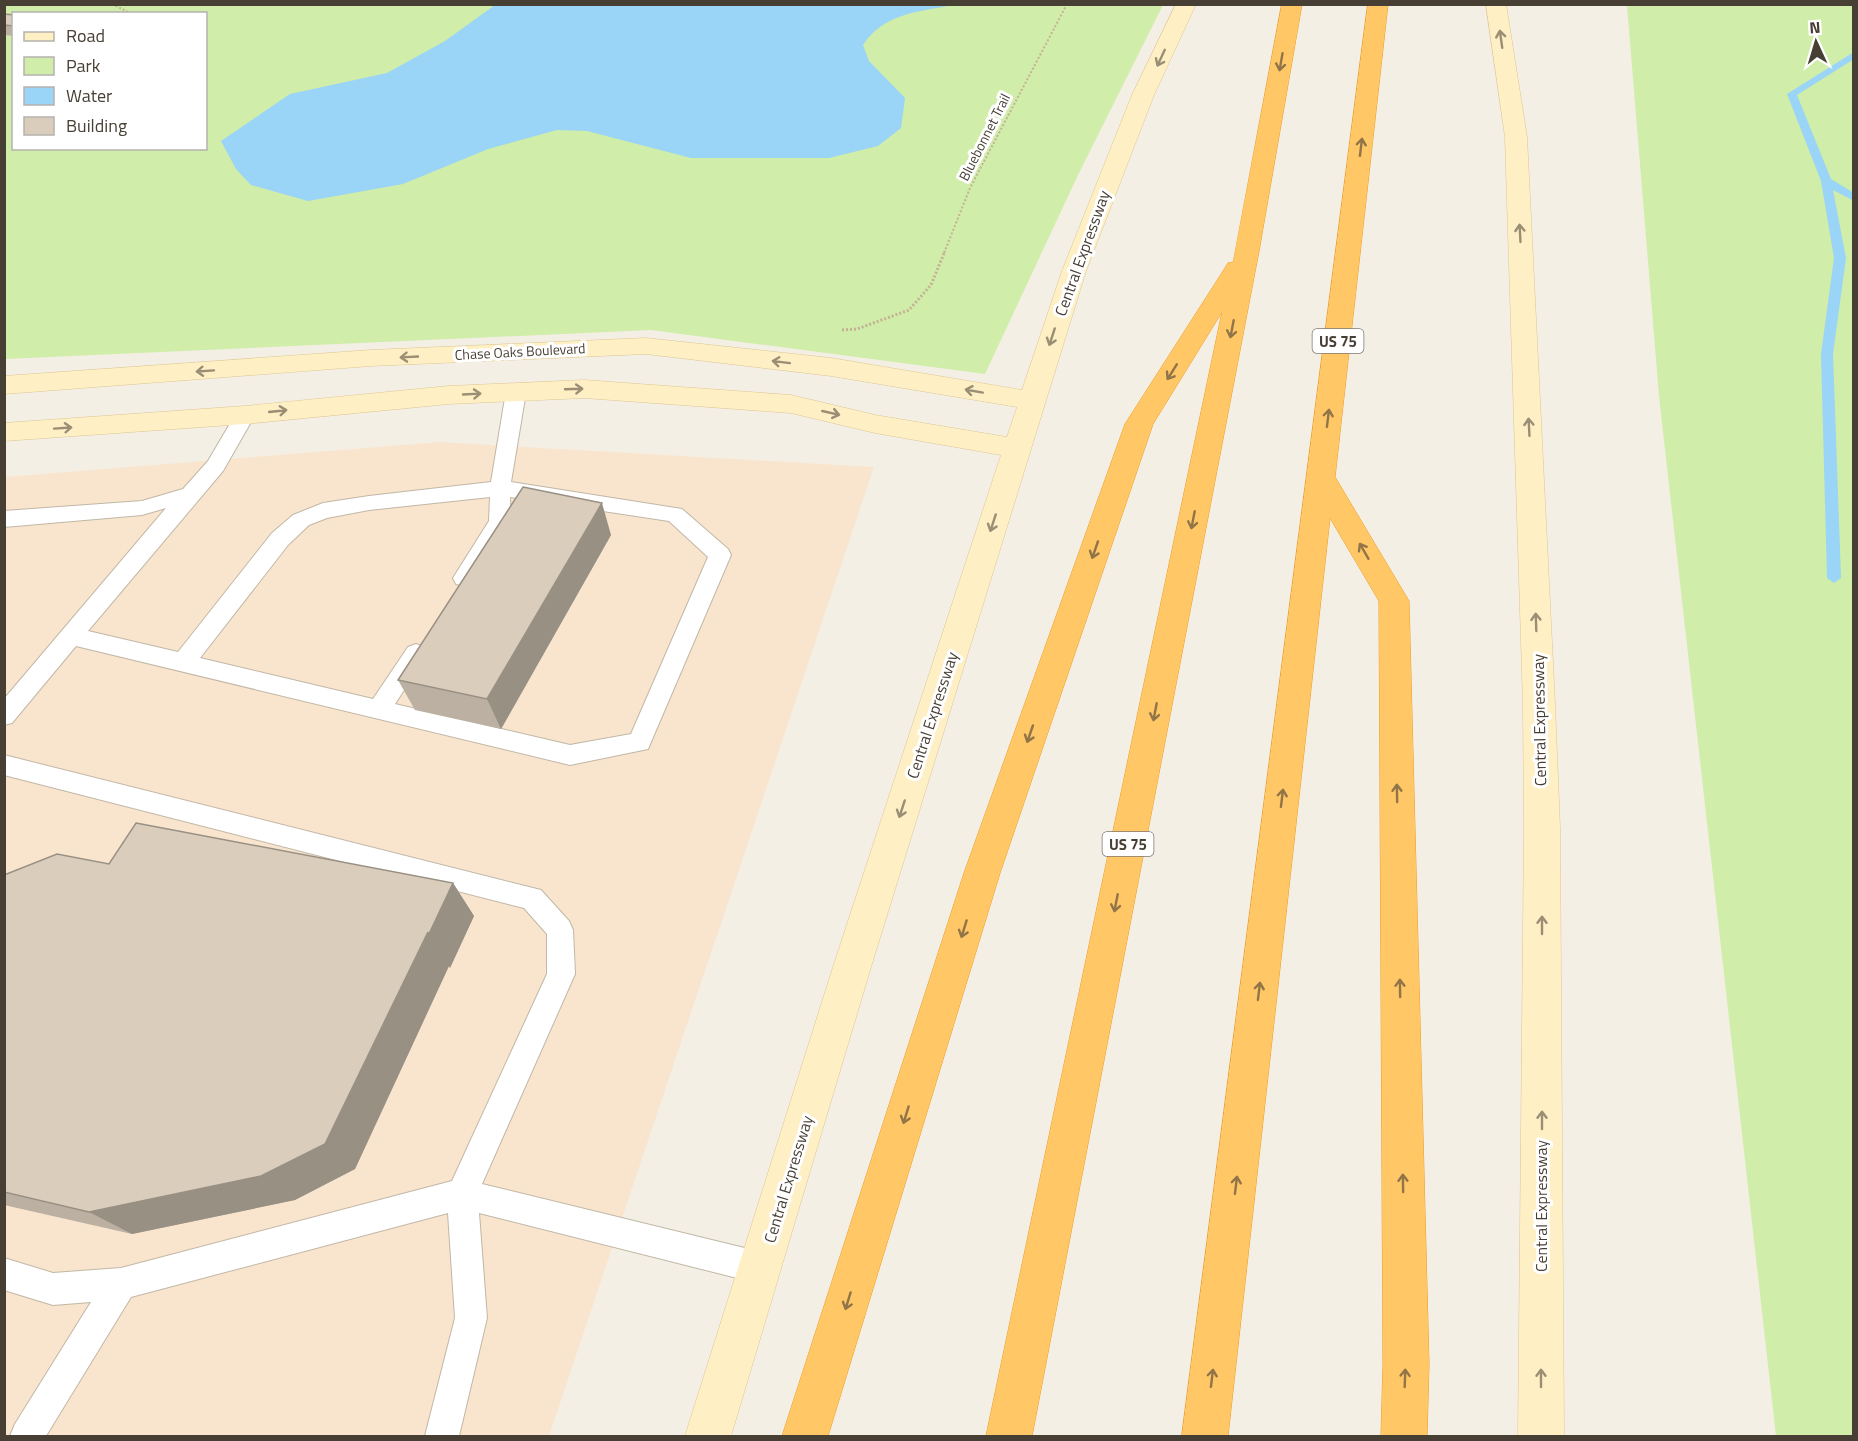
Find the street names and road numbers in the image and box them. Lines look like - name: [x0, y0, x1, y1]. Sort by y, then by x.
- street label: Bluebonnet Trail: [953, 90, 1015, 184]
- street label: Central Expressway: [1048, 187, 1116, 319]
- road number: US 75: [1312, 329, 1364, 353]
- street label: Chase Oaks Boulevard: [454, 337, 586, 365]
- street label: Central Expressway: [900, 648, 964, 782]
- street label: Central Expressway: [1526, 653, 1552, 786]
- road number: US 75: [1102, 832, 1154, 856]
- street label: Central Expressway: [757, 1112, 819, 1246]
- street label: Central Expressway: [1529, 1140, 1553, 1272]

